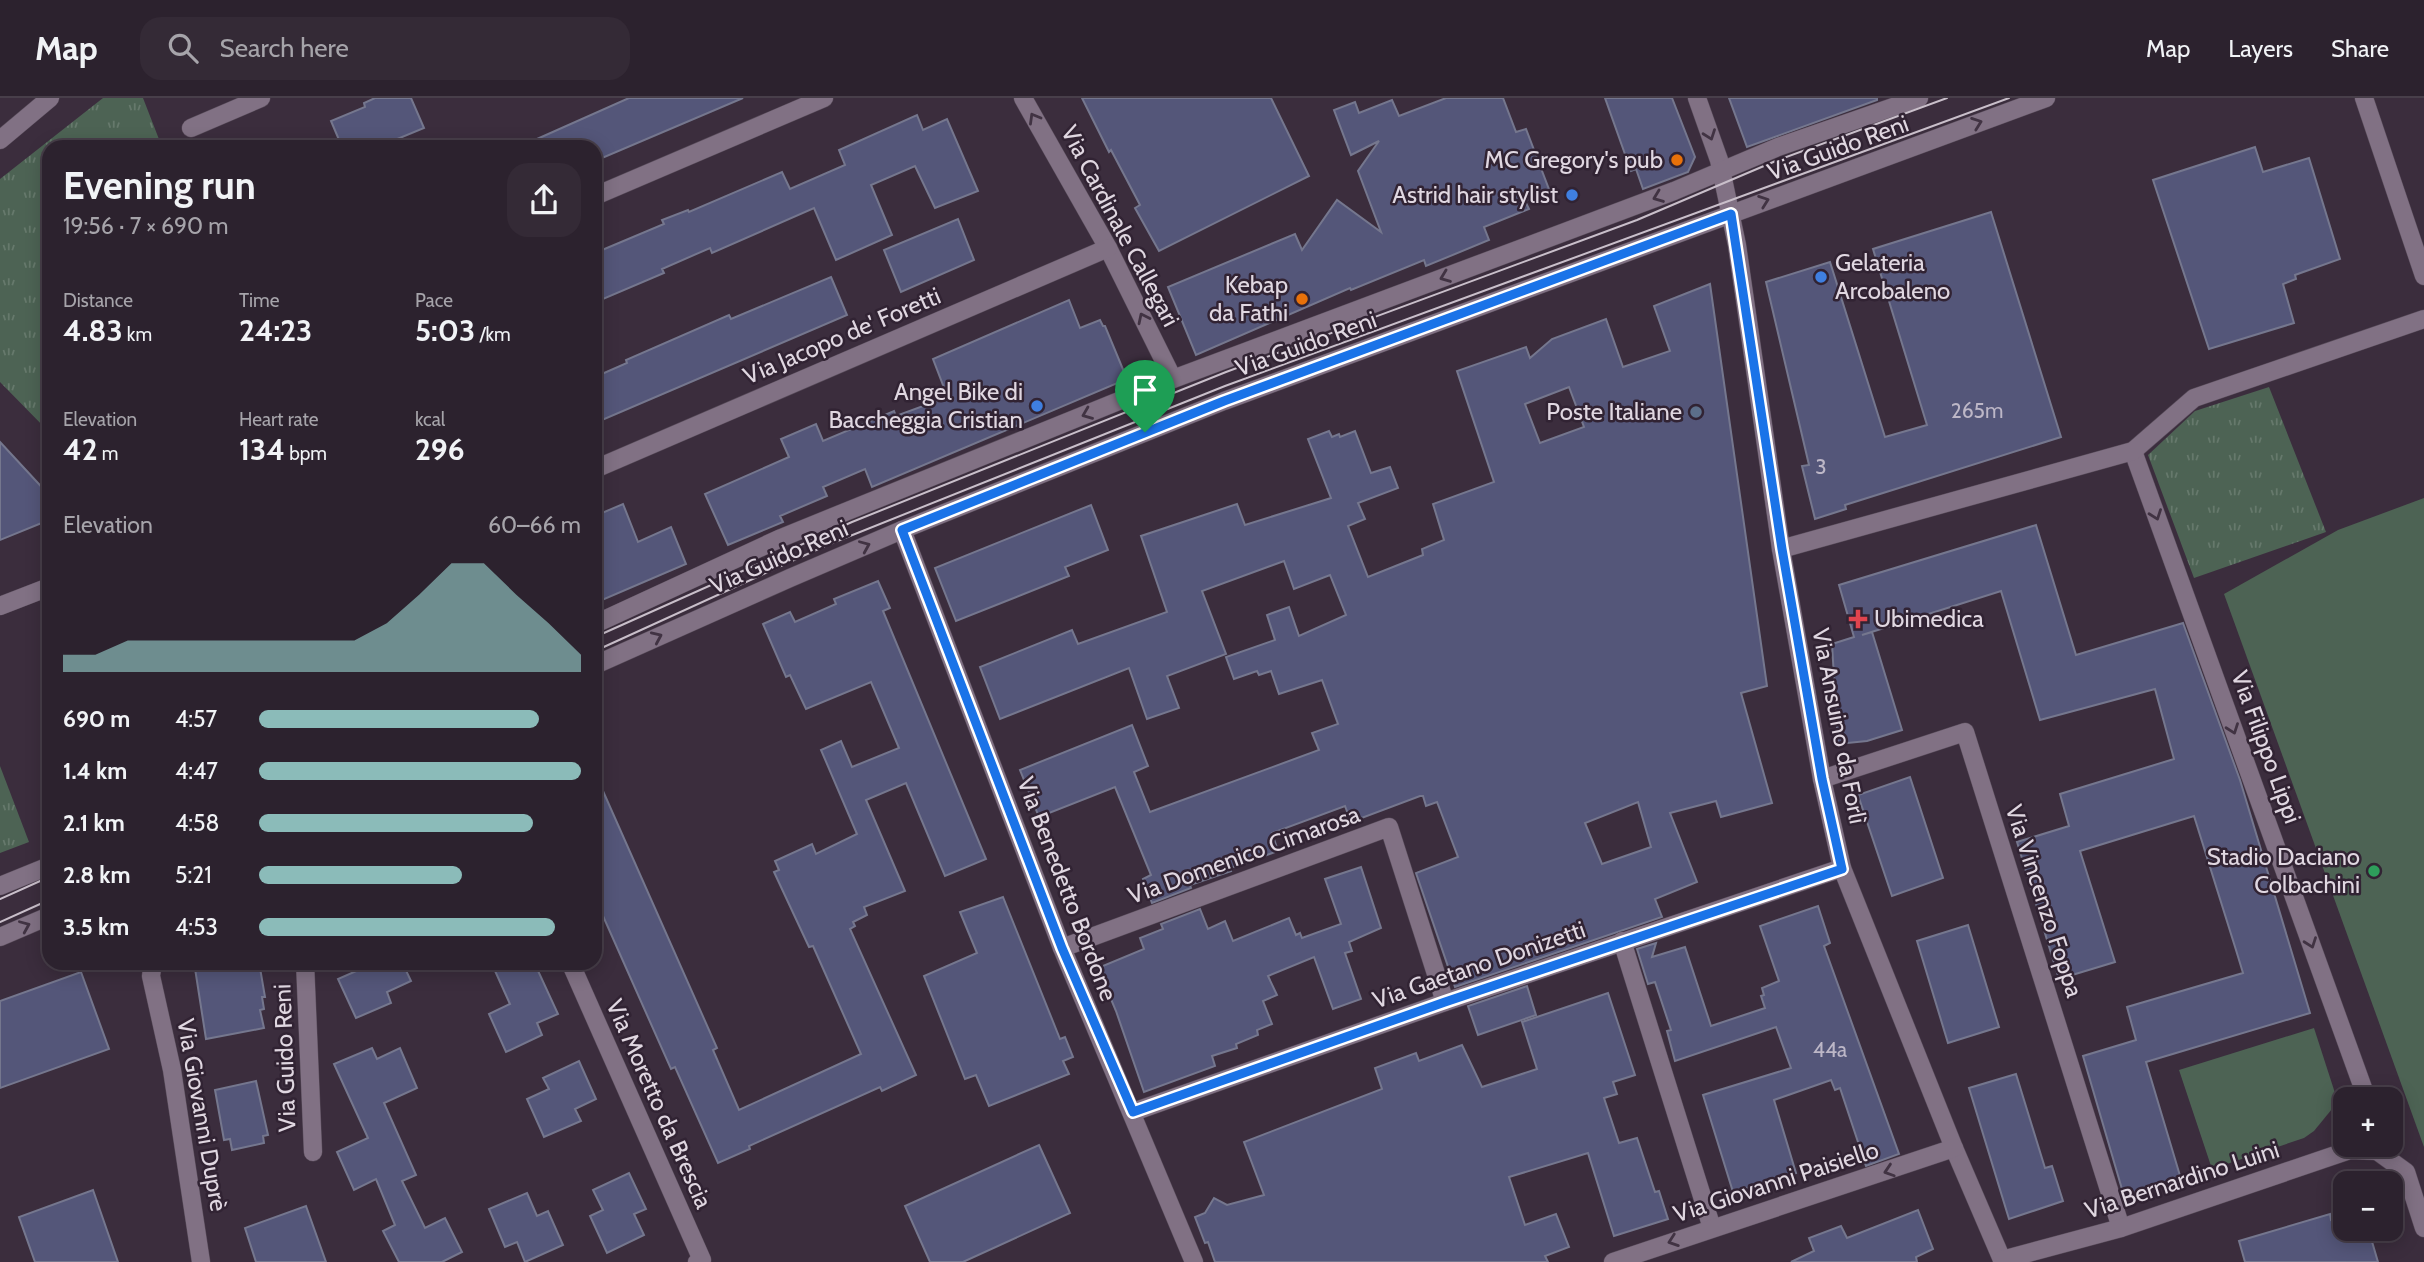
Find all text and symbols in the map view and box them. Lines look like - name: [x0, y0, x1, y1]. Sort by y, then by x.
- search box: [140, 17, 630, 80]
- text: Map: [35, 28, 98, 68]
- icon: search: [164, 29, 202, 67]
- text: Search here: [220, 32, 349, 64]
- text: Map: [2146, 34, 2190, 63]
- text: Layers: [2228, 34, 2293, 63]
- text: Share: [2331, 34, 2389, 63]
- street label: Via Guido Reni: [1763, 109, 1912, 186]
- one-way arrow: [1029, 113, 1042, 126]
- one-way arrow: [1971, 117, 1983, 131]
- street label: Via Cardinale Callegari: [1055, 120, 1186, 331]
- one-way arrow: [1702, 128, 1716, 140]
- place label: MC Gregory's pub: [1485, 145, 1663, 174]
- marker: MC Gregory's pub: [1669, 152, 1685, 168]
- text: Evening run: [63, 162, 256, 209]
- button: share: [507, 163, 581, 237]
- place label: Astrid hair stylist: [1392, 180, 1558, 209]
- marker: Astrid hair stylist: [1564, 187, 1580, 203]
- one-way arrow: [1653, 188, 1665, 202]
- one-way arrow: [1758, 196, 1770, 210]
- text: 19:56 · 7 × 690 m: [63, 212, 228, 240]
- place label: Gelateria Arcobaleno: [1835, 248, 1950, 305]
- one-way arrow: [1440, 268, 1452, 282]
- marker: Gelateria Arcobaleno: [1813, 269, 1829, 285]
- place label: Kebap da Fathi: [1209, 270, 1288, 327]
- street label: Via Jacopo de' Foretti: [739, 281, 945, 390]
- text: Distance: [63, 289, 133, 312]
- text: Time: [239, 289, 279, 312]
- text: Pace: [415, 289, 453, 312]
- marker: Kebap da Fathi: [1294, 291, 1310, 307]
- street label: Via Guido Reni: [1231, 305, 1380, 382]
- text: 4.83: [63, 312, 123, 349]
- text: 24:23: [239, 312, 312, 349]
- text: 5:03: [415, 312, 475, 349]
- one-way arrow: [1137, 313, 1151, 325]
- text: km: [123, 323, 152, 346]
- text: /km: [475, 323, 511, 346]
- pin: [1115, 360, 1175, 432]
- icon: arrive: [1126, 371, 1164, 409]
- place label: Angel Bike di Baccheggia Cristian: [829, 377, 1023, 434]
- place label: Poste Italiane: [1546, 397, 1682, 426]
- marker: Angel Bike di Baccheggia Cristian: [1029, 398, 1045, 414]
- house number: 265m: [1951, 398, 2003, 423]
- marker: Poste Italiane: [1688, 404, 1704, 420]
- one-way arrow: [1082, 406, 1094, 420]
- text: Elevation: [63, 408, 137, 431]
- text: Heart rate: [239, 408, 319, 431]
- text: kcal: [415, 408, 445, 431]
- text: 42: [63, 431, 98, 468]
- text: 134: [239, 431, 285, 468]
- text: 296: [415, 431, 465, 468]
- text: m: [98, 442, 118, 465]
- text: bpm: [285, 442, 327, 465]
- house number: 3: [1815, 454, 1827, 479]
- one-way arrow: [2148, 509, 2162, 521]
- text: Elevation: [63, 511, 153, 539]
- text: 60–66 m: [488, 511, 581, 539]
- street label: Via Guido Reni: [705, 513, 852, 600]
- one-way arrow: [859, 540, 871, 554]
- place label: Ubimedica: [1874, 604, 1984, 633]
- marker: Ubimedica: [1848, 609, 1868, 629]
- street label: Via Ansuino da Forlì: [1806, 626, 1873, 826]
- one-way arrow: [650, 631, 662, 645]
- street label: Via Filippo Lippi: [2225, 667, 2307, 827]
- text: 690 m: [63, 705, 130, 733]
- text: 4:57: [175, 705, 217, 733]
- one-way arrow: [2225, 723, 2239, 735]
- text: 1.4 km: [63, 757, 127, 785]
- text: 4:47: [175, 757, 218, 785]
- street label: Via Benedetto Bordone: [1011, 773, 1124, 1005]
- street label: Via Domenico Cimarosa: [1124, 799, 1364, 910]
- street label: Via Vincenzo Foppa: [2000, 801, 2089, 1001]
- text: 2.1 km: [63, 809, 125, 837]
- text: 4:58: [175, 809, 219, 837]
- place label: Stadio Daciano Colbachini: [2207, 842, 2360, 899]
- text: 2.8 km: [63, 861, 130, 889]
- text: 5:21: [175, 861, 212, 889]
- marker: Stadio Daciano Colbachini: [2366, 863, 2382, 879]
- text: 3.5 km: [63, 913, 129, 941]
- text: 4:53: [175, 913, 218, 941]
- street label: Via Gaetano Donizetti: [1369, 915, 1589, 1015]
- one-way arrow: [17, 920, 30, 934]
- one-way arrow: [2302, 937, 2316, 949]
- street label: Via Guido Reni: [267, 984, 302, 1133]
- street label: Via Moretto da Brescia: [600, 995, 719, 1213]
- street label: Via Giovanni Duprè: [171, 1016, 234, 1213]
- house number: 44a: [1813, 1037, 1847, 1062]
- map controls: [2333, 1087, 2403, 1241]
- button: +: [2333, 1087, 2403, 1157]
- street label: Via Bernardino Luini: [2081, 1134, 2283, 1225]
- street label: Via Giovanni Paisiello: [1670, 1135, 1882, 1228]
- one-way arrow: [1884, 1162, 1896, 1177]
- button: −: [2333, 1171, 2403, 1241]
- one-way arrow: [1667, 1233, 1680, 1247]

